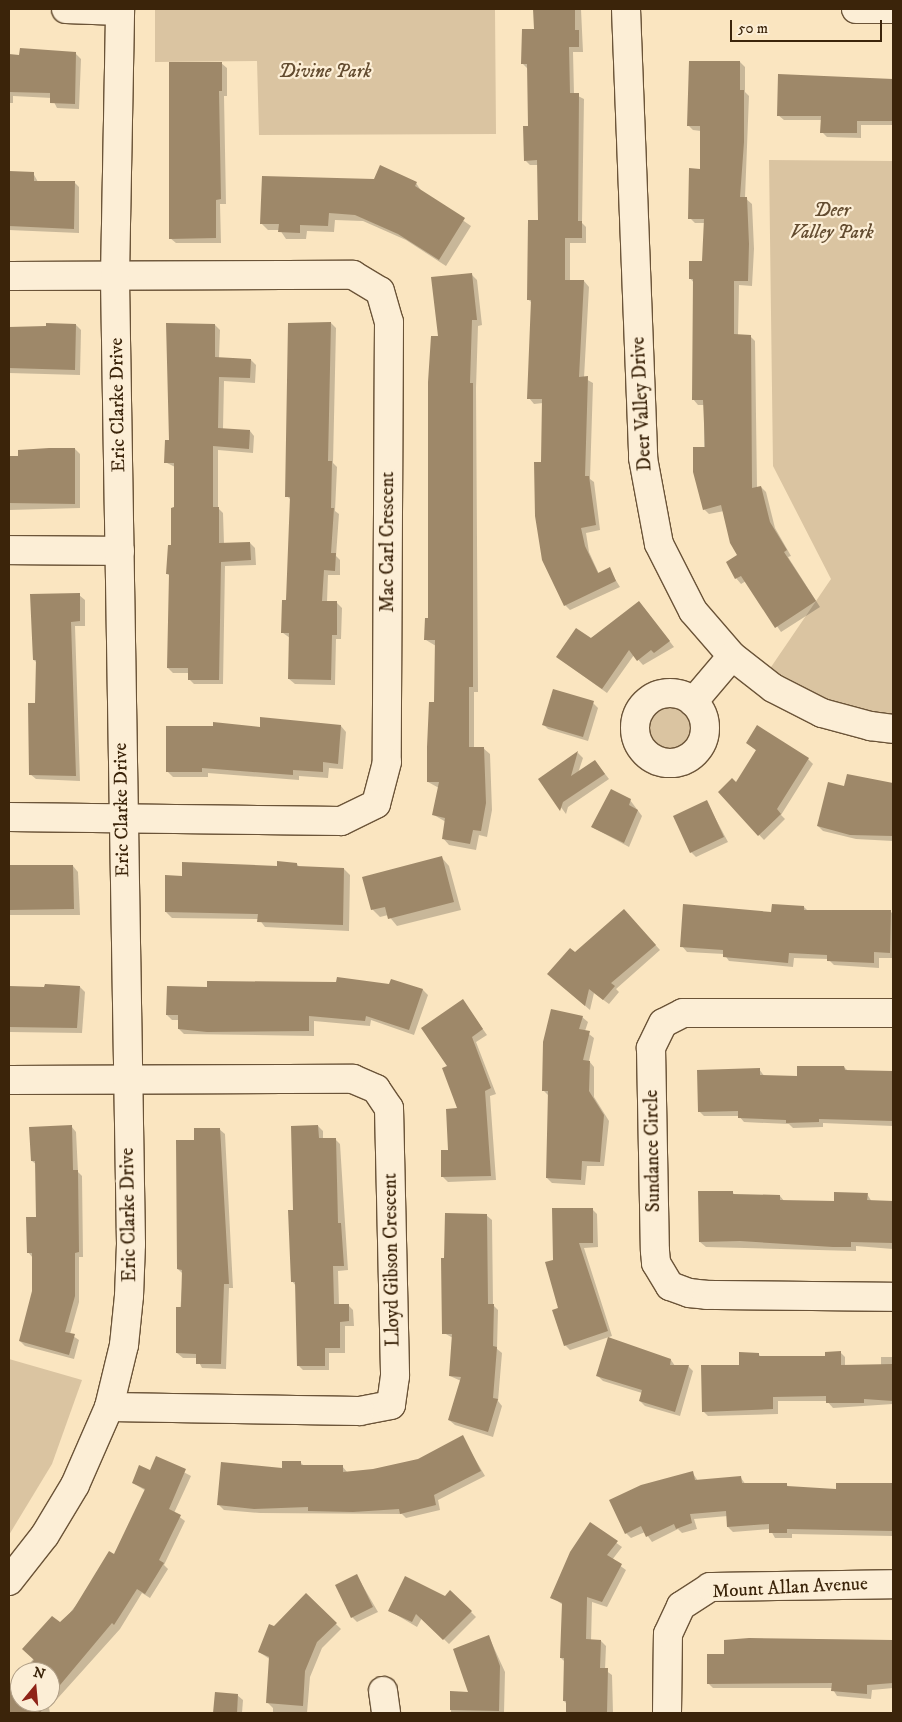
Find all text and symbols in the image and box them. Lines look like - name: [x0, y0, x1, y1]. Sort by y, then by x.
- scale bar: [732, 10, 884, 42]
- text: 50 m: [738, 19, 768, 38]
- park label: Divine Park: [279, 61, 371, 83]
- park label: Deer Valley Park: [790, 200, 874, 244]
- street label: Deer Valley Drive: [627, 336, 657, 472]
- street label: Eric Clarke Drive: [105, 338, 131, 472]
- street label: Mac Carl Crescent: [377, 472, 399, 612]
- street label: Eric Clarke Drive: [109, 743, 135, 877]
- street label: Sundance Circle: [641, 1089, 665, 1213]
- street label: Eric Clarke Drive: [116, 1148, 142, 1282]
- street label: Lloyd Gibson Crescent: [379, 1173, 405, 1347]
- street label: Mount Allan Avenue: [712, 1573, 868, 1603]
- north arrow: [10, 1662, 60, 1712]
- text: N: [31, 1663, 47, 1684]

